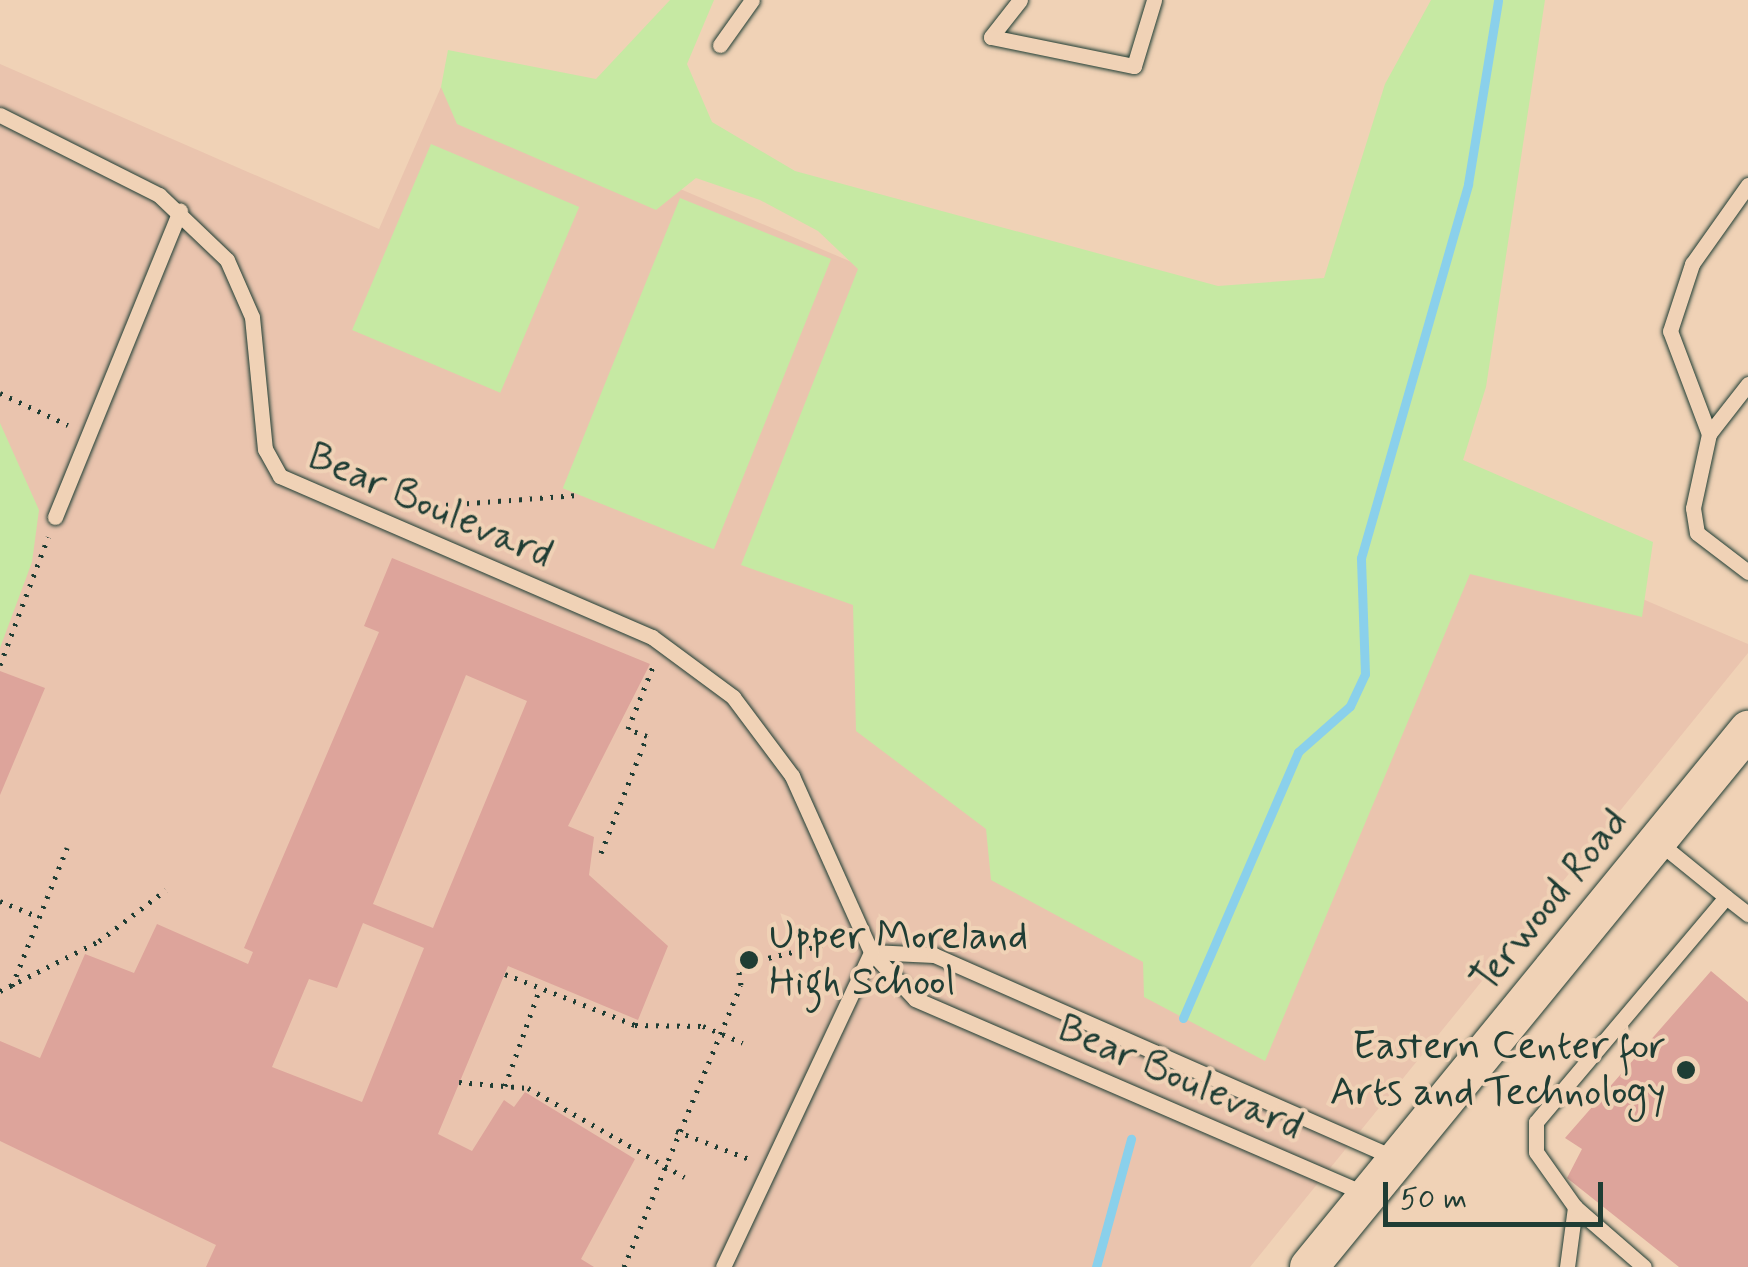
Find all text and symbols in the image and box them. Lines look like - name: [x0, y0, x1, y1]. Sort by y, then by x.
- street label: Bear Boulevard: [305, 435, 555, 577]
- street label: Terwood Road: [1461, 799, 1639, 1003]
- place label: Upper Moreland High School: [769, 913, 1035, 1007]
- marker: Upper Moreland High School: [738, 949, 760, 971]
- street label: Bear Boulevard: [1055, 1007, 1305, 1149]
- place label: Eastern Center for Arts and Technology: [1334, 1023, 1666, 1117]
- marker: Eastern Center for Arts and Technology: [1675, 1059, 1697, 1081]
- scale bar: [1388, 1162, 1608, 1224]
- text: 50 m: [1400, 1180, 1467, 1219]

